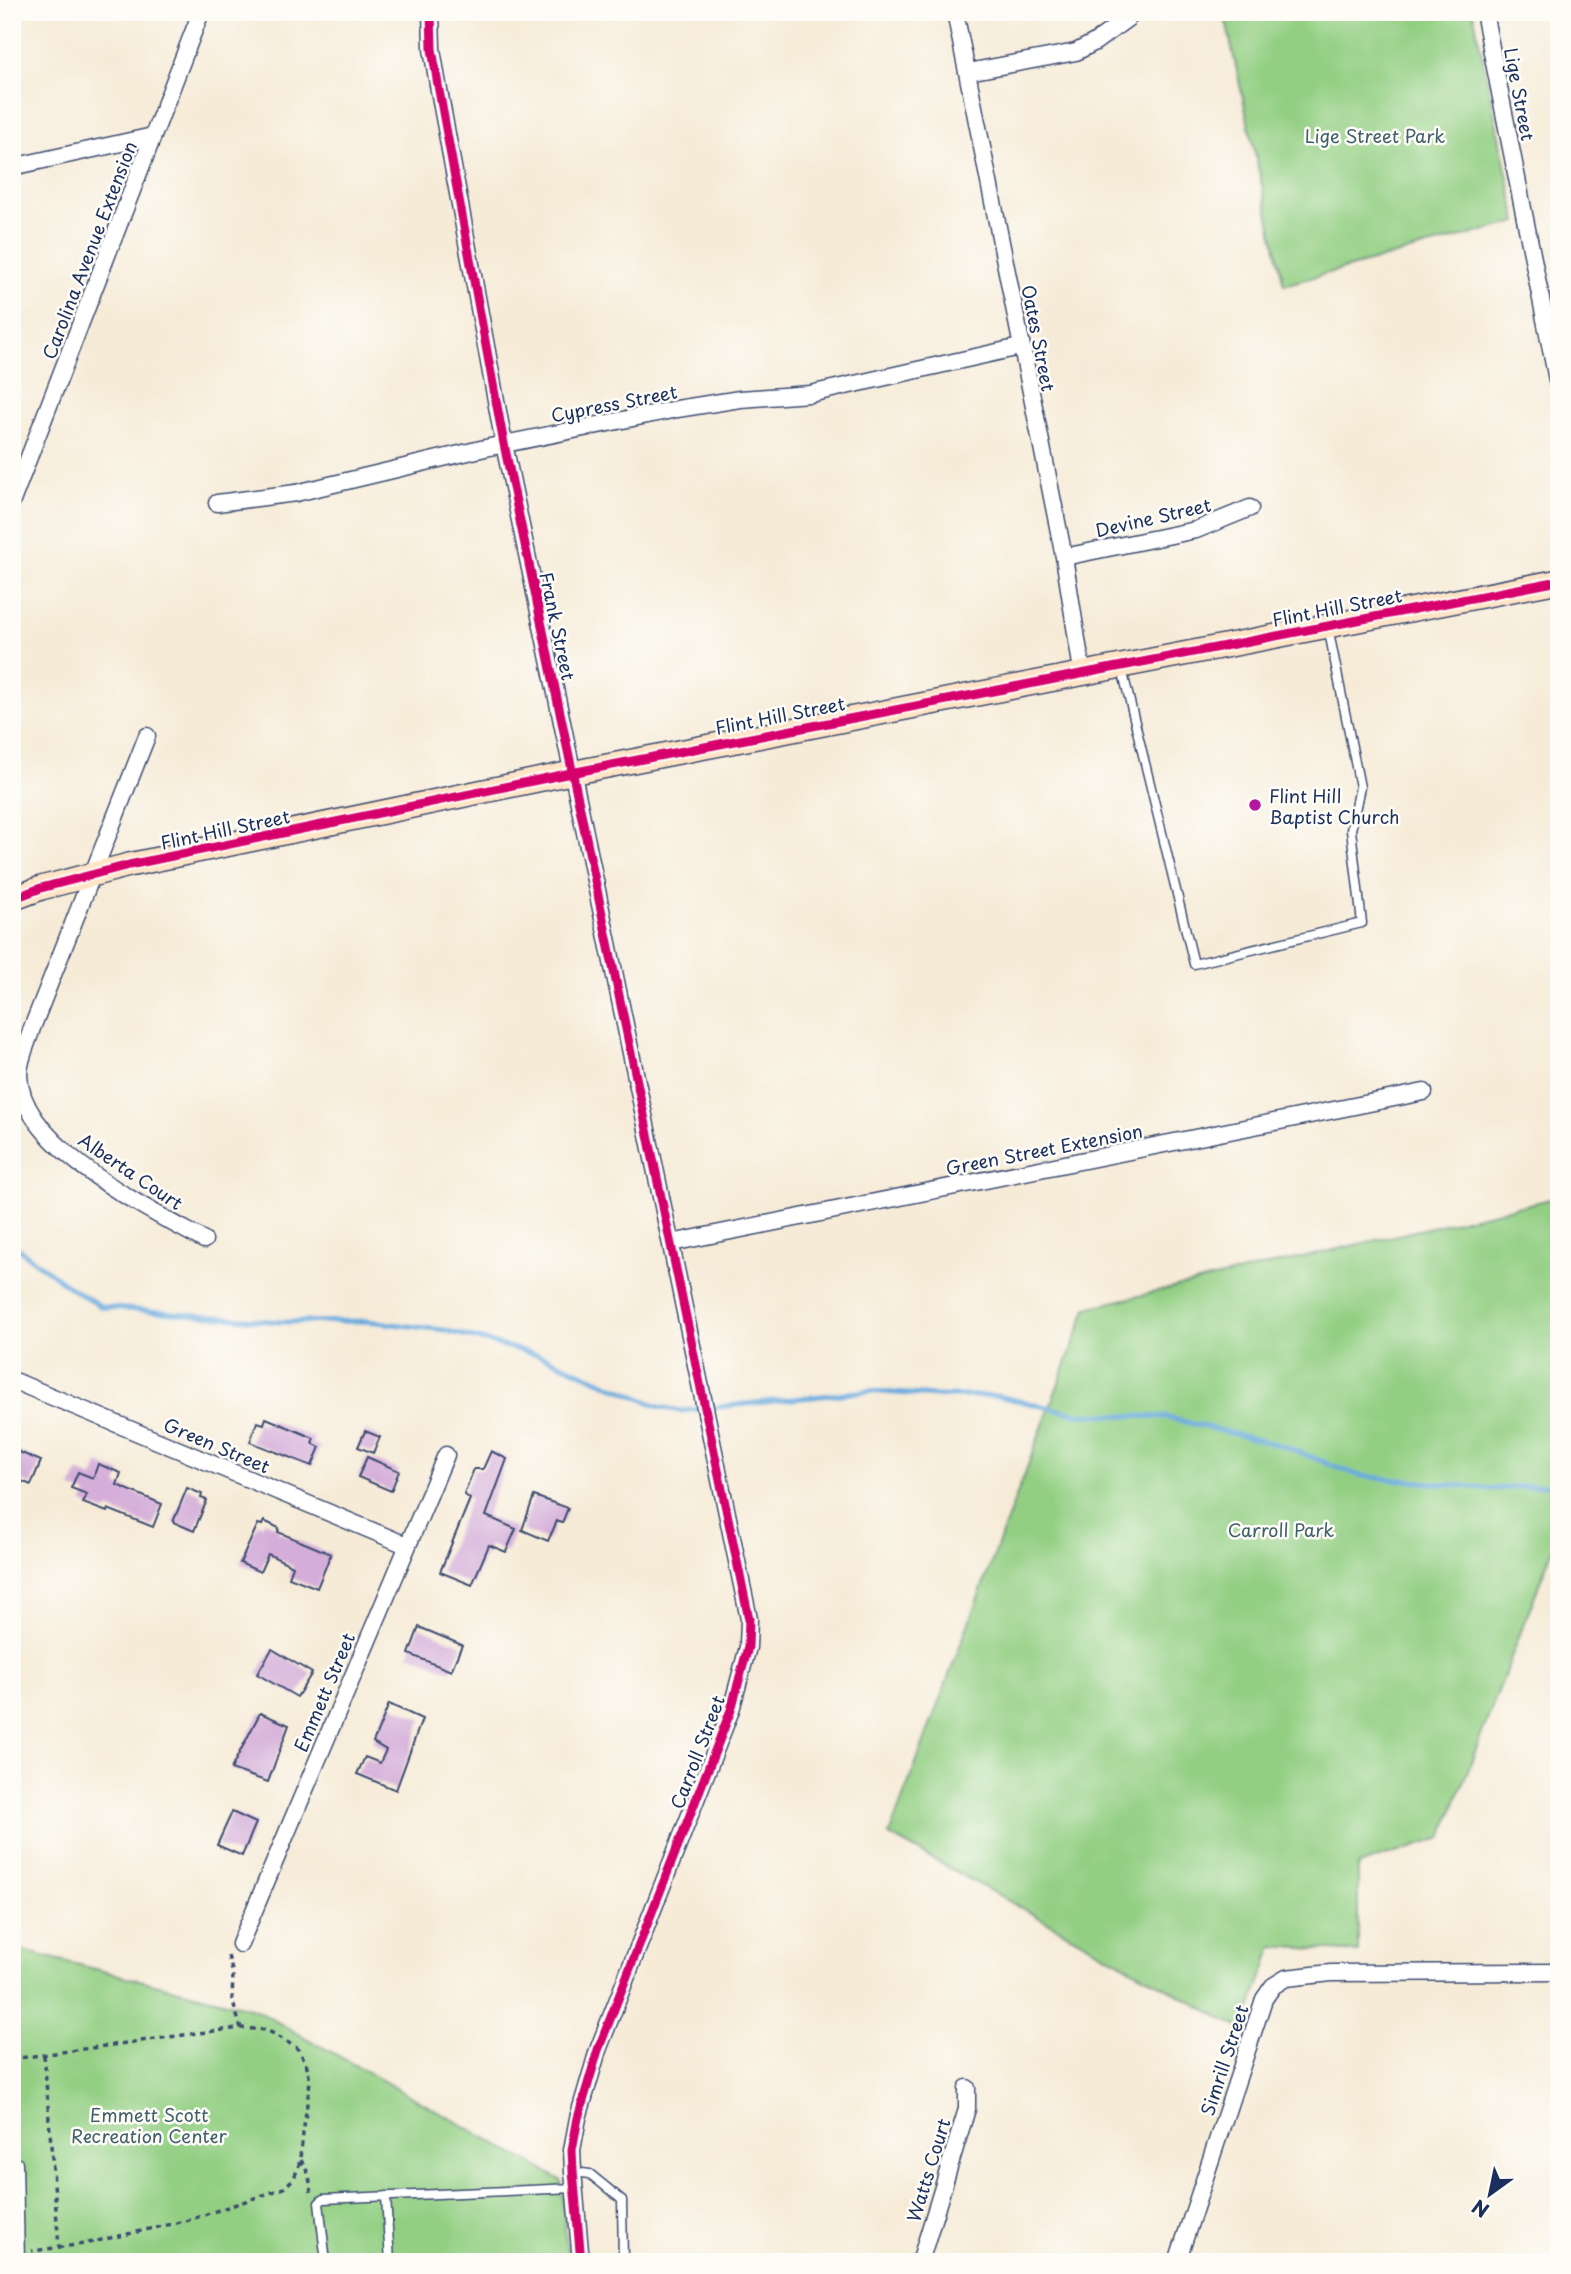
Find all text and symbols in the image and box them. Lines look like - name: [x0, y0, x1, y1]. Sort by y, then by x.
- street label: Lige Street: [1498, 45, 1542, 143]
- park label: Lige Street Park: [1305, 122, 1445, 149]
- street label: Carolina Avenue Extension: [35, 137, 143, 363]
- street label: Oates Street: [1015, 282, 1063, 394]
- street label: Cypress Street: [549, 378, 679, 428]
- street label: Devine Street: [1093, 491, 1213, 543]
- street label: Frank Street: [533, 569, 583, 683]
- street label: Flint Hill Street: [1270, 581, 1404, 633]
- street label: Flint Hill Street: [713, 689, 847, 741]
- place label: Flint Hill Baptist Church: [1269, 782, 1399, 830]
- marker: Flint Hill Baptist Church: [1247, 797, 1263, 813]
- street label: Flint Hill Street: [158, 802, 292, 856]
- street label: Green Street Extension: [943, 1117, 1145, 1181]
- street label: Alberta Court: [73, 1126, 189, 1216]
- street label: Green Street: [160, 1411, 274, 1479]
- park label: Carroll Park: [1228, 1516, 1334, 1543]
- street label: Emmett Street: [287, 1628, 361, 1756]
- street label: Carroll Street: [663, 1691, 731, 1813]
- street label: Simrill Street: [1193, 2001, 1255, 2119]
- park label: Emmett Scott Recreation Center: [71, 2101, 228, 2149]
- street label: Watts Court: [899, 2115, 957, 2225]
- north arrow: [1456, 2158, 1526, 2228]
- text: N: [1466, 2193, 1494, 2225]

